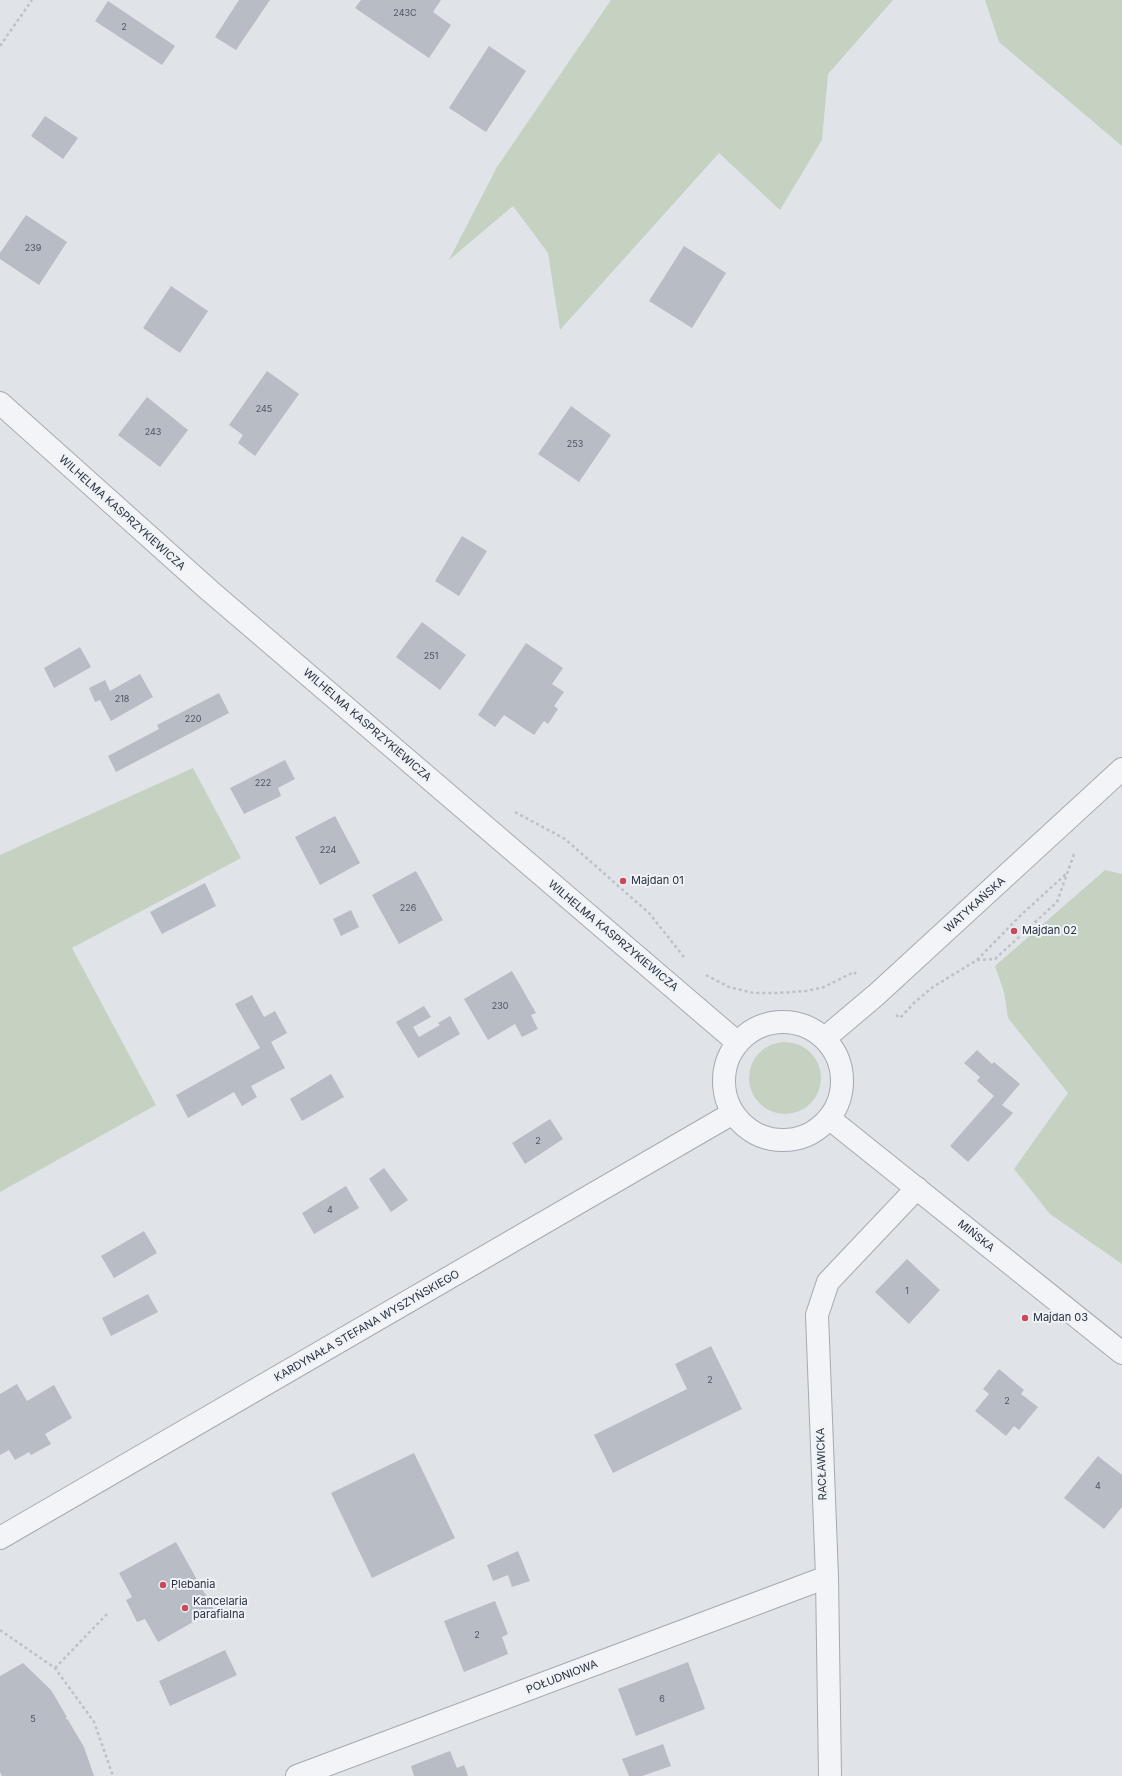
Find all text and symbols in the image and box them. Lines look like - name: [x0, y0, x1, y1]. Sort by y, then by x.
- house number: 243C: [393, 8, 417, 18]
- house number: 2: [121, 22, 127, 32]
- house number: 239: [25, 243, 41, 253]
- house number: 245: [256, 404, 272, 414]
- house number: 243: [145, 427, 161, 437]
- house number: 253: [567, 439, 583, 449]
- street label: WILHELMA KASPRZYKIEWICZA: [56, 453, 188, 573]
- house number: 251: [424, 651, 438, 661]
- street label: WILHELMA KASPRZYKIEWICZA: [300, 666, 434, 784]
- house number: 218: [115, 694, 129, 704]
- house number: 220: [185, 714, 201, 724]
- house number: 222: [255, 778, 271, 788]
- house number: 224: [320, 845, 336, 855]
- place label: Majdan 01: [631, 874, 684, 888]
- street label: WATYKAŃSKA: [942, 874, 1008, 936]
- marker: Majdan 01: [618, 876, 628, 886]
- street label: WILHELMA KASPRZYKIEWICZA: [545, 878, 681, 994]
- house number: 226: [400, 903, 416, 913]
- place label: Majdan 02: [1022, 924, 1077, 938]
- marker: Majdan 02: [1009, 926, 1019, 936]
- house number: 230: [492, 1001, 508, 1011]
- house number: 2: [535, 1136, 541, 1146]
- house number: 4: [327, 1205, 333, 1215]
- street label: MIŃSKA: [955, 1217, 997, 1255]
- street label: KARDYNAŁA STEFANA WYSZYŃSKIEGO: [272, 1267, 462, 1385]
- house number: 1: [905, 1286, 909, 1296]
- place label: Majdan 03: [1033, 1311, 1088, 1325]
- marker: Majdan 03: [1020, 1313, 1030, 1323]
- house number: 2: [707, 1375, 713, 1385]
- house number: 2: [1004, 1396, 1010, 1406]
- street label: RACŁAWICKA: [814, 1427, 830, 1501]
- house number: 4: [1095, 1481, 1101, 1491]
- place label: Plebania: [171, 1578, 215, 1592]
- marker: Plebania: [158, 1580, 168, 1590]
- place label: Kancelaria parafialna: [193, 1595, 248, 1621]
- marker: Kancelaria parafialna: [180, 1603, 190, 1613]
- house number: 2: [474, 1630, 480, 1640]
- street label: POŁUDNIOWA: [524, 1657, 600, 1697]
- house number: 6: [659, 1694, 665, 1704]
- house number: 5: [30, 1714, 36, 1724]

